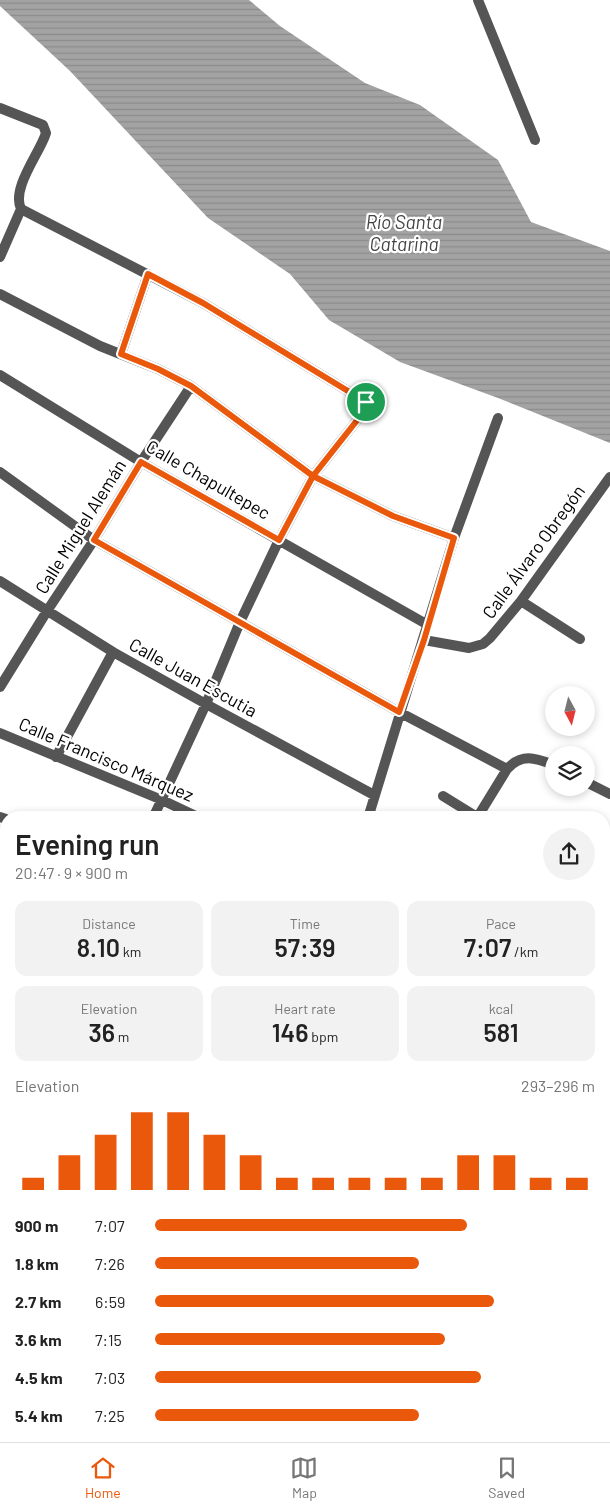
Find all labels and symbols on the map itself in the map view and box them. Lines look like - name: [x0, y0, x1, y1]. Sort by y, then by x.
- water label: Río Santa Catarina: [366, 210, 442, 255]
- pin: [345, 381, 387, 423]
- street label: Calle Chapultepec: [143, 435, 274, 524]
- street label: Calle Miguel Alemán: [30, 455, 130, 598]
- street label: Calle Álvaro Obregón: [477, 480, 589, 623]
- street label: Calle Juan Escutia: [126, 633, 261, 721]
- north arrow: [545, 686, 595, 736]
- street label: Calle Francisco Márquez: [16, 712, 197, 806]

